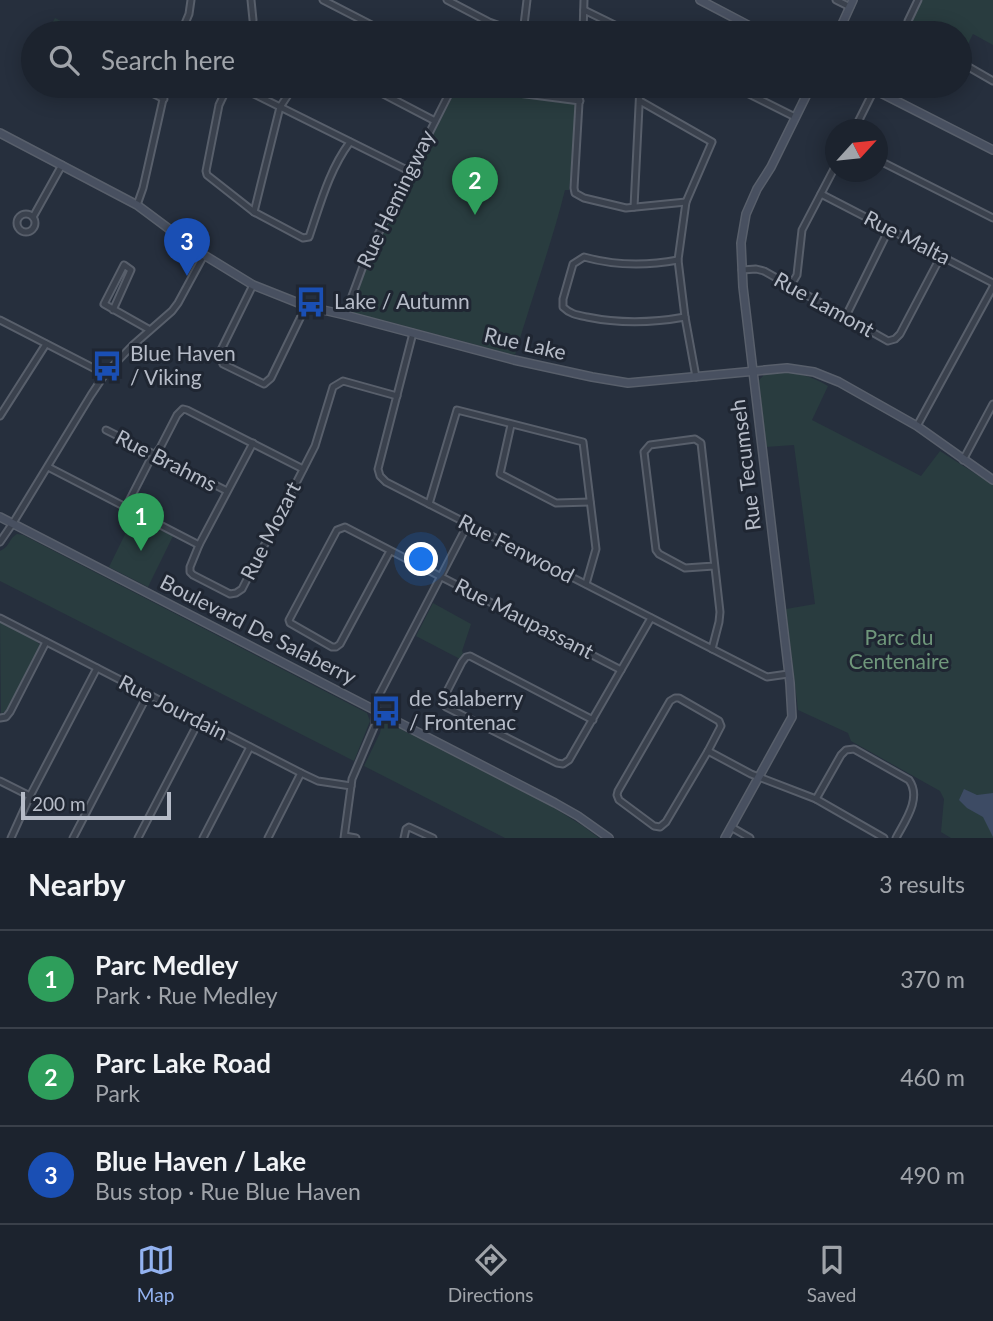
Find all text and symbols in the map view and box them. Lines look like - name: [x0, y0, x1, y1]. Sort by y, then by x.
- search box: [21, 21, 972, 98]
- icon: search: [45, 41, 83, 79]
- text: Search here: [101, 44, 235, 76]
- north arrow: [825, 119, 888, 182]
- street label: Rue Hemingway: [351, 125, 439, 271]
- pin: 2: [452, 157, 498, 215]
- street label: Rue Malta: [860, 204, 955, 269]
- pin: 3: [164, 218, 210, 276]
- street label: Rue Lamont: [770, 266, 879, 342]
- bus stop icon: Lake / Autumn: [294, 285, 328, 319]
- place label: Lake / Autumn: [334, 288, 470, 313]
- street label: Rue Lake: [482, 321, 569, 364]
- place label: Blue Haven / Viking: [130, 340, 236, 389]
- bus stop icon: Blue Haven / Viking: [90, 349, 124, 383]
- street label: Rue Tecumseh: [724, 398, 765, 532]
- street label: Rue Brahms: [112, 423, 221, 496]
- street label: Rue Mozart: [234, 477, 305, 584]
- pin: 1: [118, 493, 164, 551]
- street label: Rue Fenwood: [455, 508, 579, 588]
- your location: [404, 542, 438, 576]
- street label: Boulevard De Salaberry: [157, 568, 361, 689]
- street label: Rue Maupassant: [451, 572, 599, 664]
- park label: Parc du Centenaire: [849, 624, 949, 673]
- street label: Rue Jourdain: [115, 669, 232, 745]
- place label: de Salaberry / Frontenac: [409, 685, 523, 734]
- bus stop icon: de Salaberry / Frontenac: [369, 694, 403, 728]
- scale bar: [21, 789, 172, 821]
- text: 200 m: [32, 792, 86, 815]
- text: Nearby: [28, 866, 126, 902]
- text: 3 results: [879, 870, 965, 898]
- text: Parc Medley: [95, 949, 239, 981]
- text: 1: [44, 965, 58, 993]
- text: 370 m: [900, 965, 965, 993]
- text: Park · Rue Medley: [95, 981, 278, 1009]
- text: Parc Lake Road: [95, 1047, 271, 1079]
- text: 2: [44, 1063, 58, 1091]
- text: 460 m: [900, 1063, 965, 1091]
- text: Park: [95, 1079, 140, 1107]
- text: Blue Haven / Lake: [95, 1145, 306, 1177]
- text: 3: [44, 1161, 58, 1189]
- text: 490 m: [900, 1161, 965, 1189]
- text: Bus stop · Rue Blue Haven: [95, 1177, 361, 1205]
- tab: Map: [137, 1241, 175, 1306]
- tab: Directions: [448, 1241, 534, 1306]
- tab: Saved: [807, 1241, 856, 1306]

